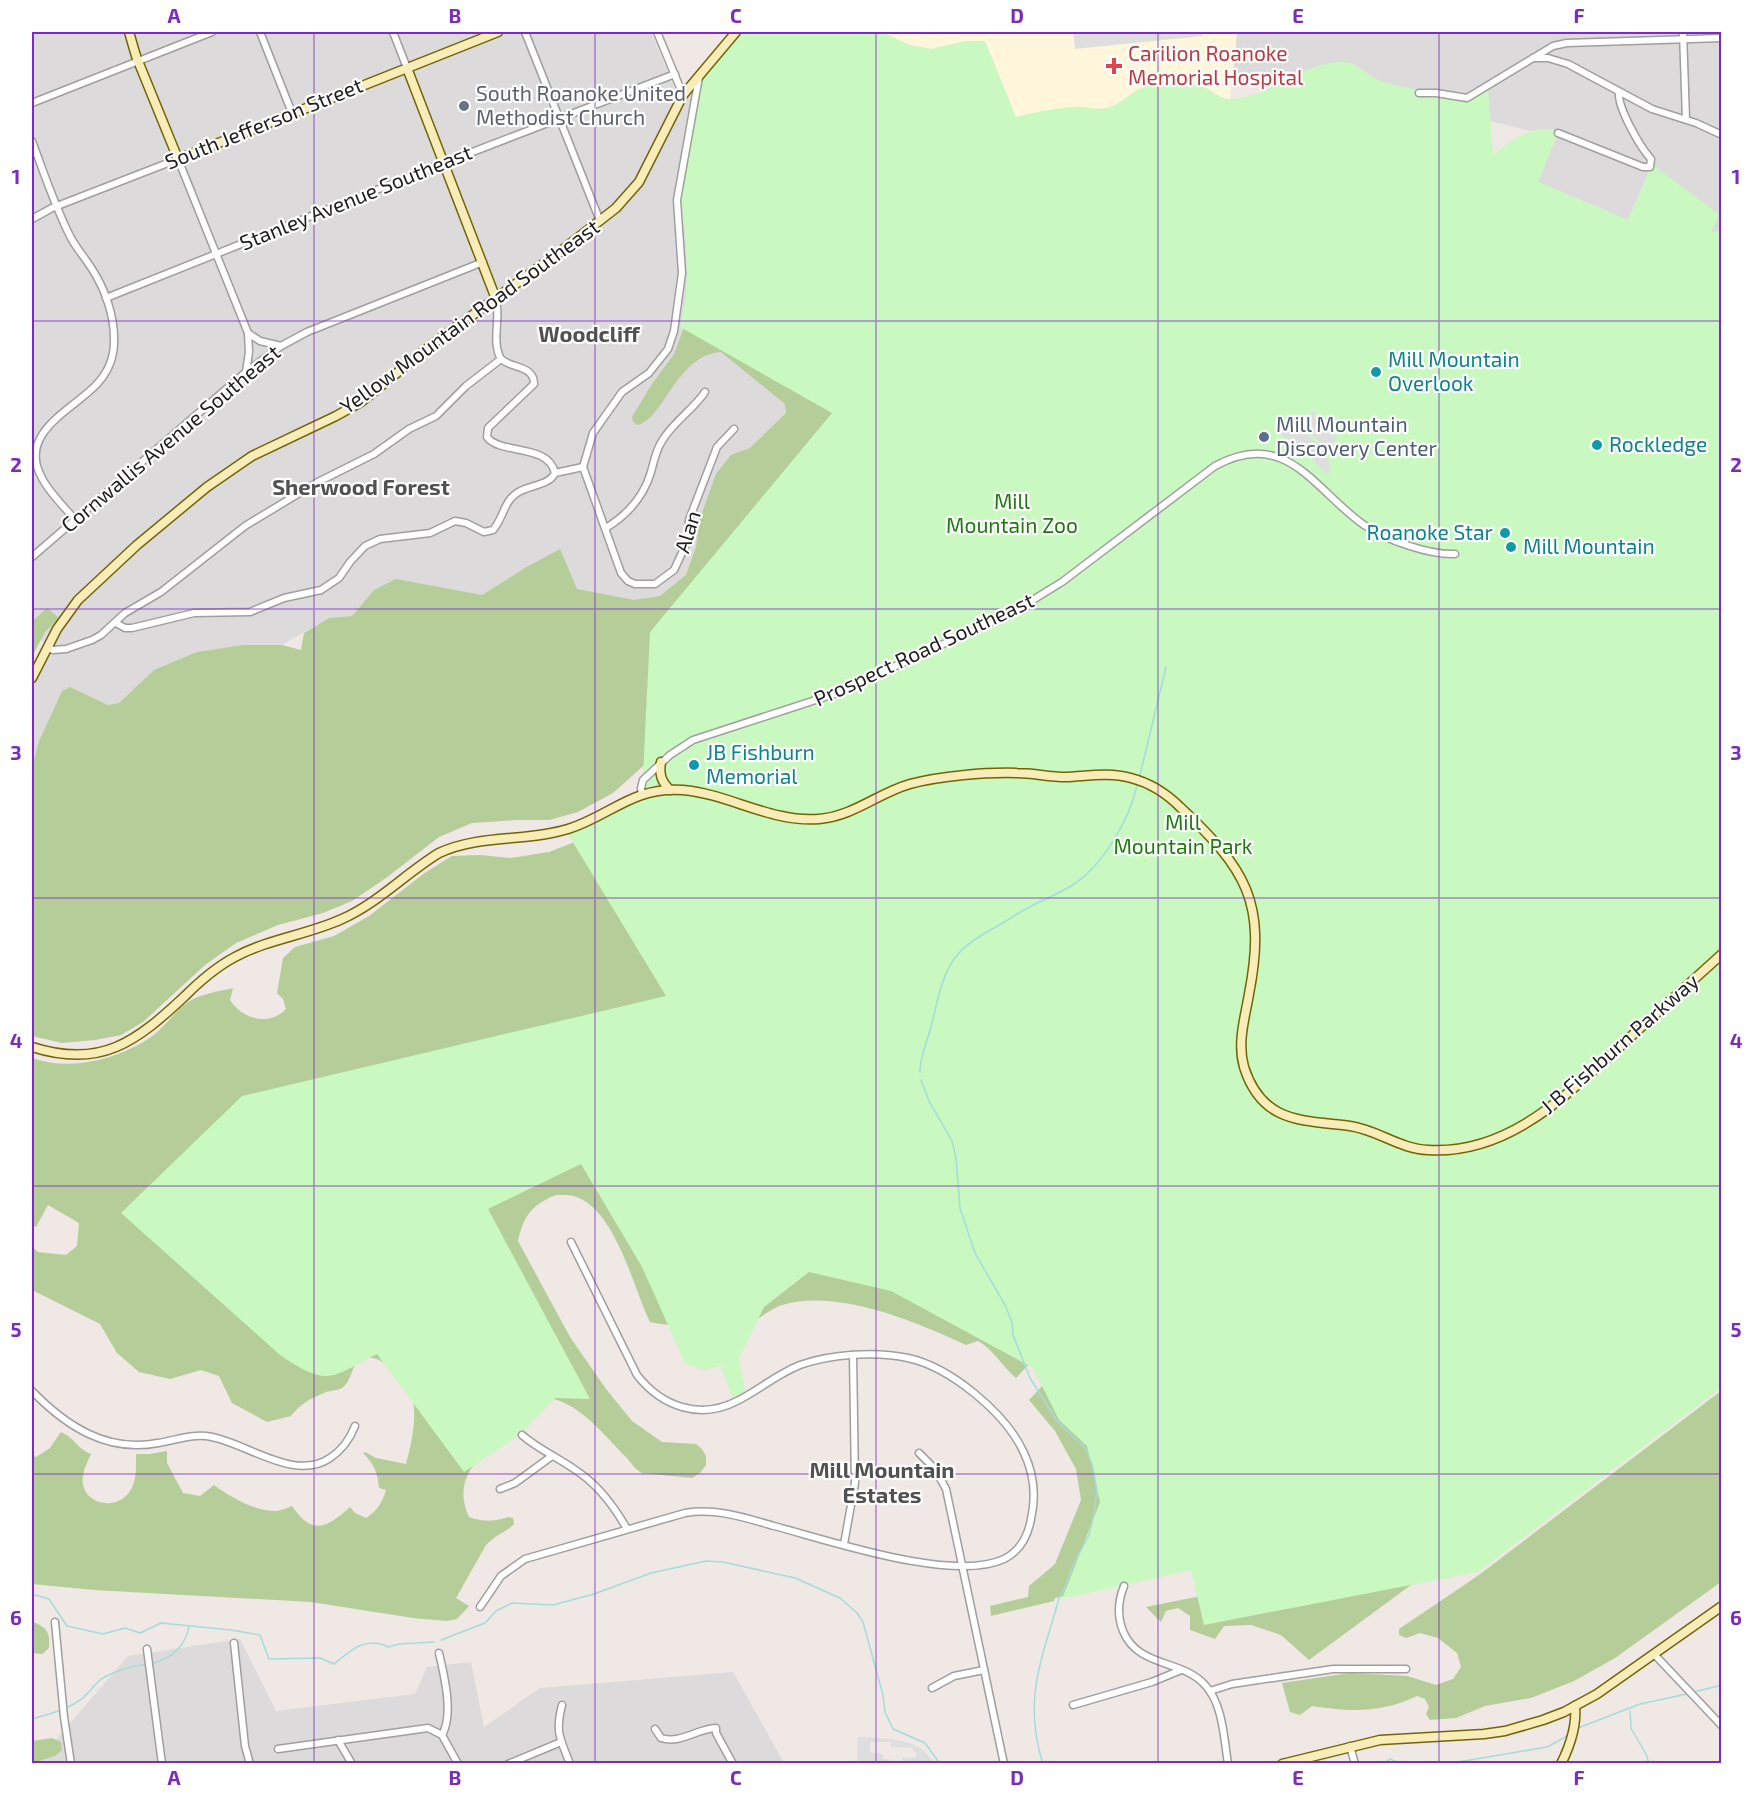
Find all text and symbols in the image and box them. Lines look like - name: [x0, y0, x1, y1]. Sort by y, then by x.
- text: A: [167, 3, 181, 27]
- text: B: [449, 3, 461, 27]
- text: C: [730, 3, 742, 27]
- text: D: [1010, 3, 1024, 27]
- text: E: [1292, 3, 1304, 27]
- text: F: [1573, 3, 1585, 27]
- place label: Carilion Roanoke Memorial Hospital: [1128, 40, 1304, 89]
- marker: Carilion Roanoke Memorial Hospital: [1105, 57, 1123, 75]
- street label: South Jefferson Street: [161, 72, 366, 174]
- place label: South Roanoke United Methodist Church: [476, 80, 686, 129]
- marker: South Roanoke United Methodist Church: [457, 99, 471, 113]
- street label: Stanley Avenue Southeast: [236, 139, 475, 255]
- text: 1: [12, 164, 20, 188]
- text: 1: [1732, 164, 1740, 188]
- street label: Yellow Mountain Road Southeast: [335, 213, 604, 418]
- district label: Woodcliff: [538, 320, 641, 346]
- street label: Cornwallis Avenue Southeast: [55, 339, 285, 537]
- place label: Mill Mountain Overlook: [1388, 346, 1520, 395]
- marker: Mill Mountain Overlook: [1369, 365, 1383, 379]
- place label: Mill Mountain Discovery Center: [1276, 411, 1437, 460]
- marker: Mill Mountain Discovery Center: [1257, 430, 1271, 444]
- place label: Rockledge: [1609, 431, 1707, 456]
- marker: Rockledge: [1590, 438, 1604, 452]
- text: 2: [10, 452, 22, 476]
- text: 2: [1730, 452, 1742, 476]
- district label: Sherwood Forest: [272, 473, 450, 499]
- park label: Mill Mountain Zoo: [946, 488, 1078, 537]
- street label: Alan: [668, 507, 705, 556]
- place label: Roanoke Star: [1367, 519, 1494, 544]
- marker: Roanoke Star: [1498, 526, 1512, 540]
- place label: Mill Mountain: [1523, 533, 1655, 558]
- marker: Mill Mountain: [1504, 540, 1518, 554]
- street label: Prospect Road Southeast: [809, 587, 1037, 711]
- place label: JB Fishburn Memorial: [706, 739, 815, 788]
- text: 3: [10, 740, 22, 764]
- text: 3: [1730, 740, 1742, 764]
- marker: JB Fishburn Memorial: [687, 758, 701, 772]
- park label: Mill Mountain Park: [1113, 809, 1253, 858]
- street label: J B Fishburn Parkway: [1535, 968, 1703, 1118]
- text: 4: [10, 1028, 23, 1052]
- text: 4: [1730, 1028, 1743, 1052]
- text: 5: [10, 1317, 22, 1341]
- text: 5: [1730, 1317, 1742, 1341]
- district label: Mill Mountain Estates: [809, 1456, 955, 1507]
- text: 6: [10, 1605, 22, 1629]
- text: 6: [1730, 1605, 1742, 1629]
- text: A: [167, 1765, 181, 1789]
- text: B: [449, 1765, 461, 1789]
- text: C: [730, 1765, 742, 1789]
- text: D: [1010, 1765, 1024, 1789]
- text: E: [1292, 1765, 1304, 1789]
- text: F: [1573, 1765, 1585, 1789]

